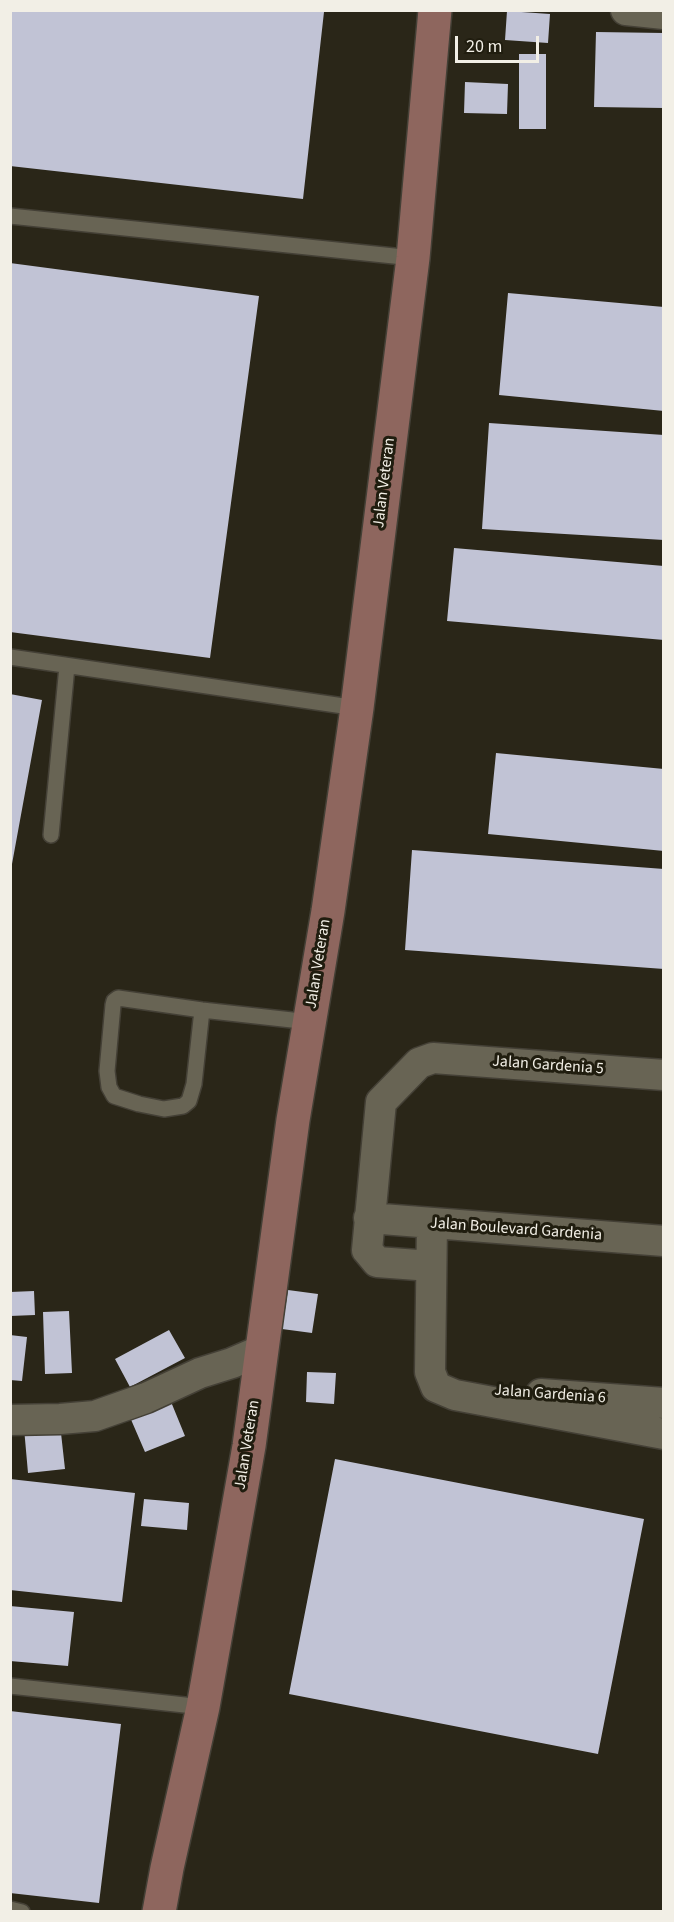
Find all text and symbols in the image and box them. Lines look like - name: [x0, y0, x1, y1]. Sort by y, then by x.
- scale bar: [458, 24, 542, 62]
- text: 20 m: [466, 34, 502, 59]
- street label: Jalan Veteran: [370, 437, 400, 529]
- street label: Jalan Veteran: [302, 918, 336, 1010]
- street label: Jalan Gardenia 5: [492, 1053, 604, 1079]
- street label: Jalan Boulevard Gardenia: [429, 1214, 603, 1246]
- street label: Jalan Gardenia 6: [494, 1382, 606, 1408]
- street label: Jalan Veteran: [231, 1399, 265, 1491]

